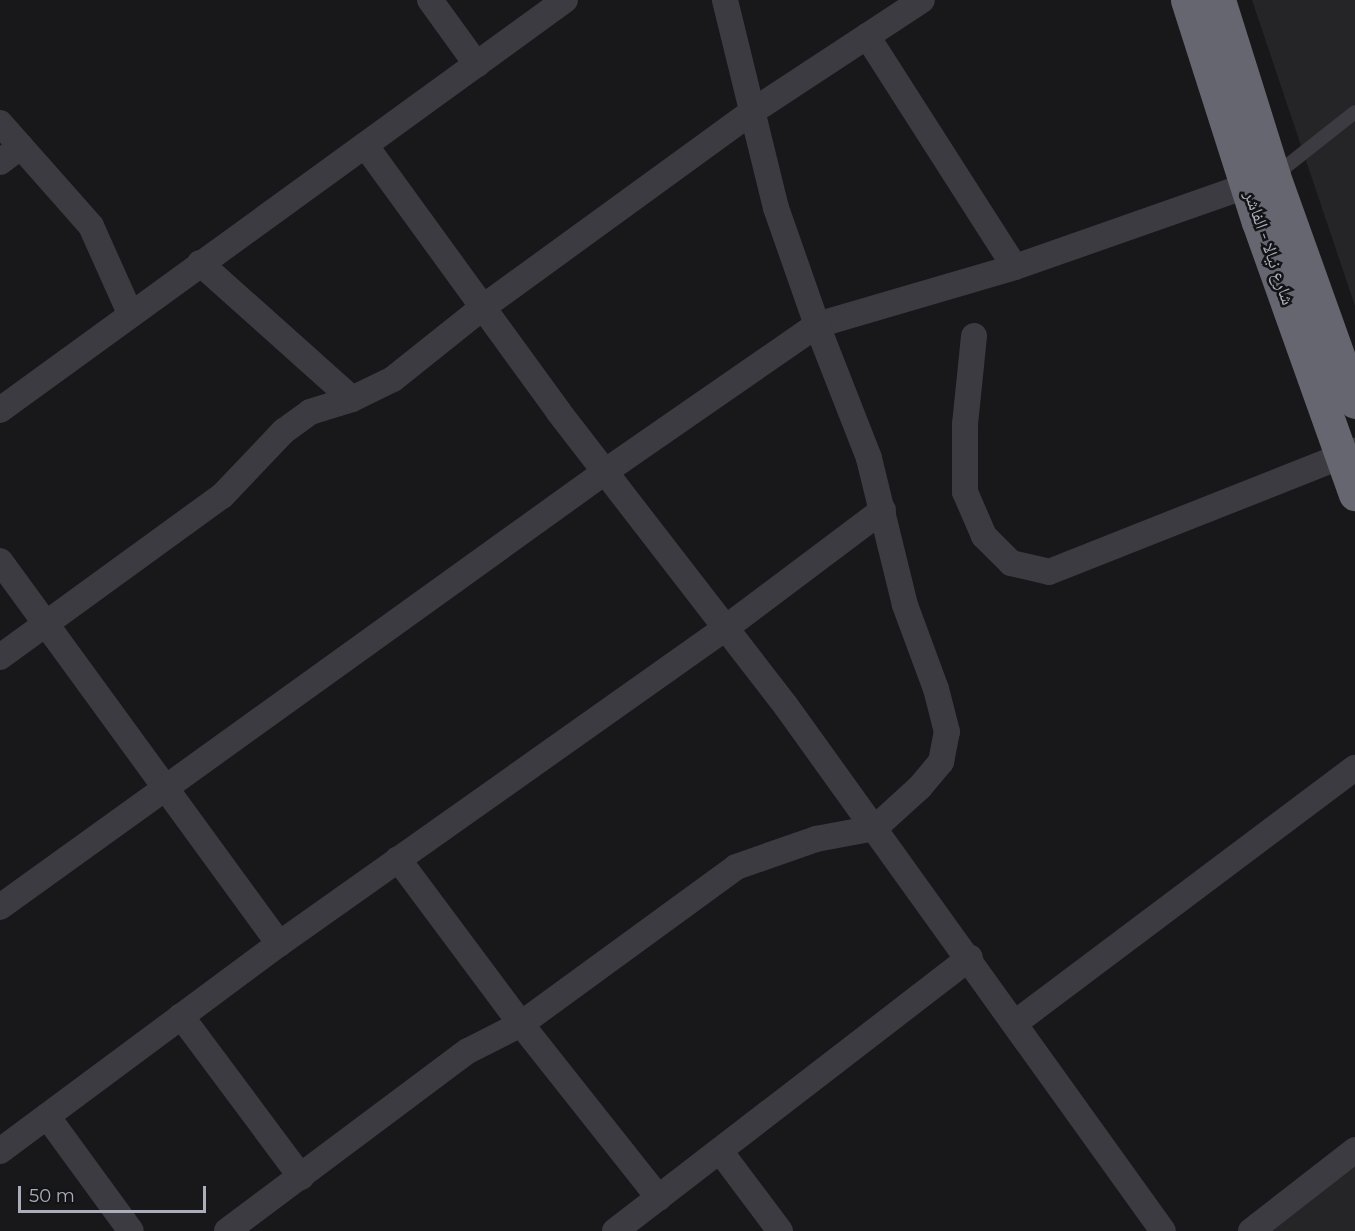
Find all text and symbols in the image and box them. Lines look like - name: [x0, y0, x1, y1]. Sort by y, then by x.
- street label: شارع نيالا - الفاشر: [1239, 188, 1299, 308]
- scale bar: [21, 1174, 208, 1212]
- text: 50 m: [29, 1185, 75, 1207]

